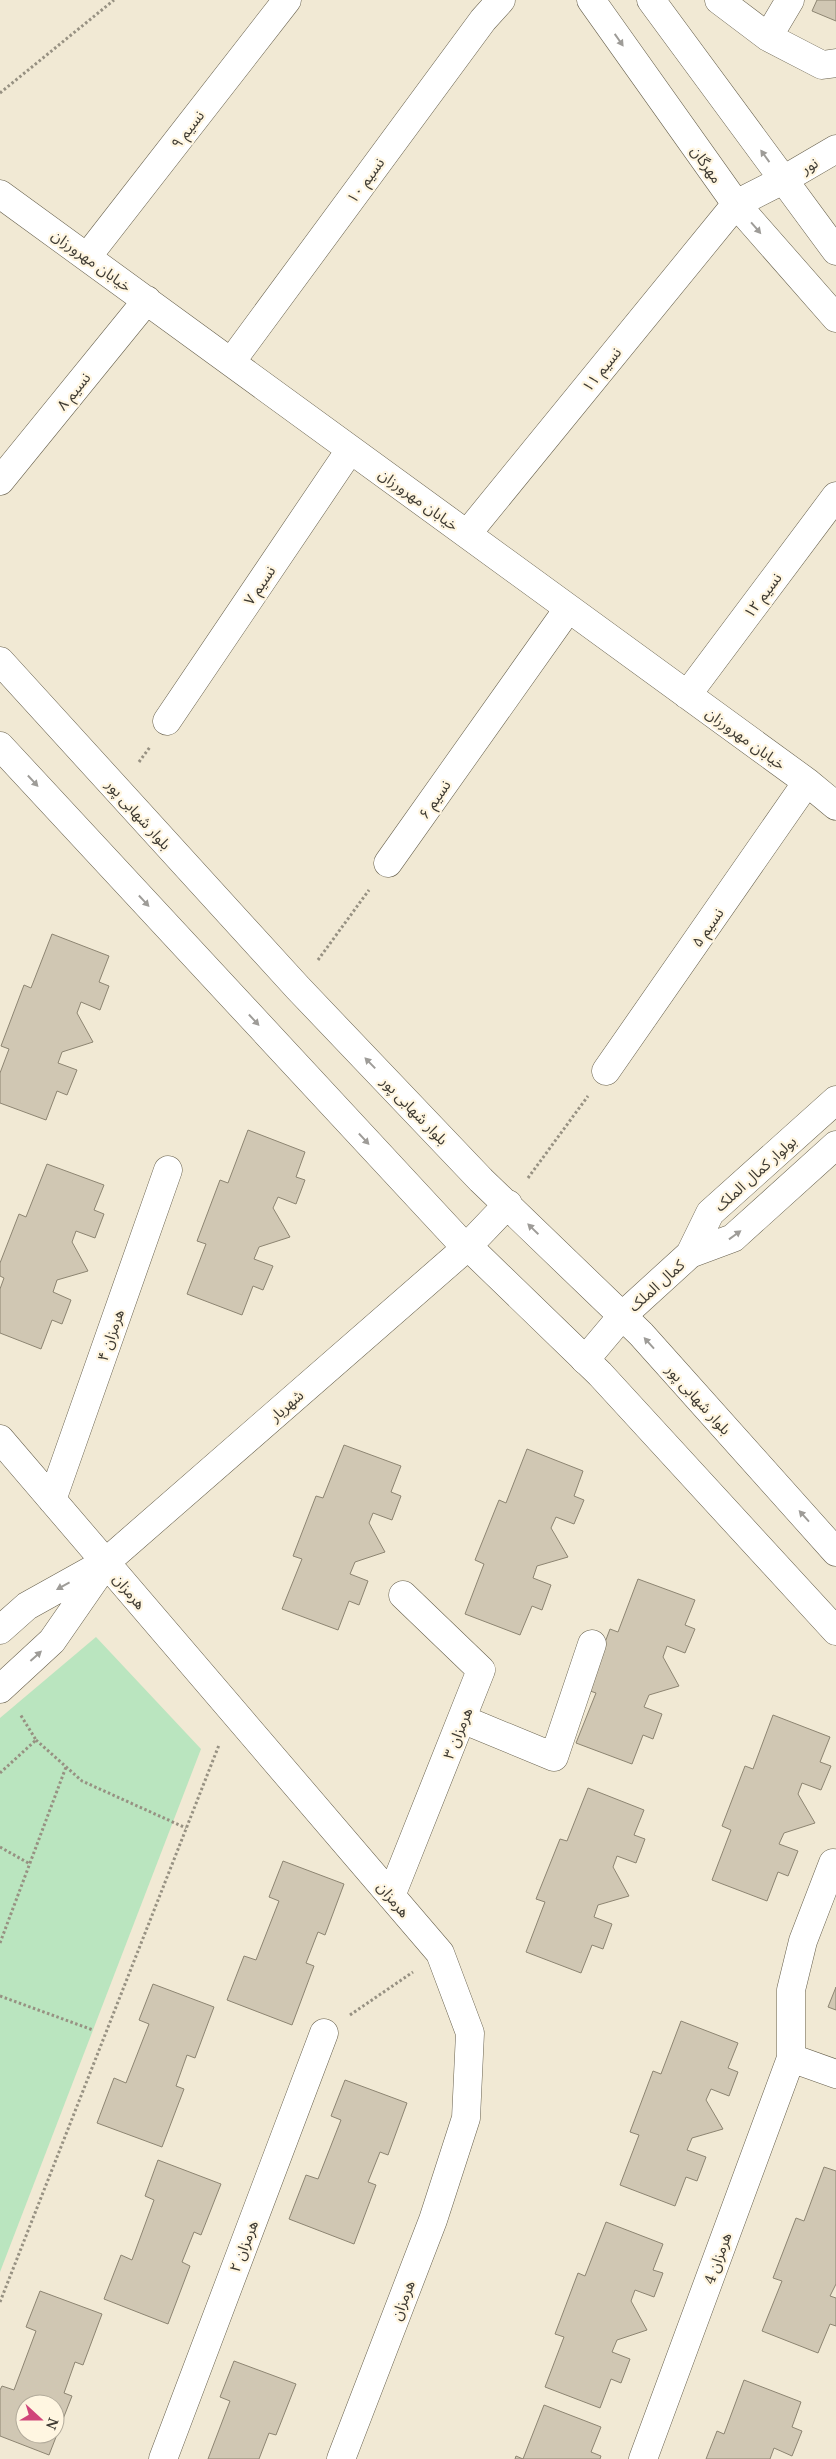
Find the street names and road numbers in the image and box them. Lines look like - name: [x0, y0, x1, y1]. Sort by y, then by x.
- street label: نسیم ۹: [166, 106, 210, 153]
- street label: مهرگان: [687, 141, 727, 187]
- street label: نور: [796, 152, 821, 178]
- street label: نسیم ۱۰: [342, 153, 390, 208]
- street label: خیابان مهرورزان: [48, 224, 136, 296]
- street label: نسیم ۱۱: [577, 343, 627, 397]
- street label: نسیم ۸: [52, 368, 96, 415]
- street label: خیابان مهرورزان: [375, 463, 463, 535]
- street label: نسیم ۷: [239, 561, 281, 610]
- street label: نسیم ۱۲: [738, 568, 787, 623]
- street label: خیابان مهرورزان: [702, 702, 790, 774]
- street label: بلوار شهابی پور: [100, 774, 176, 854]
- street label: نسیم ۶: [413, 776, 456, 824]
- street label: نسیم ۵: [686, 904, 729, 952]
- street label: بلوار شهابی پور: [376, 1071, 453, 1150]
- street label: بولوار کمال الملک: [710, 1131, 800, 1215]
- street label: کمال الملک: [624, 1254, 689, 1315]
- street label: هرمزان ۴: [92, 1306, 128, 1364]
- street label: بلوار شهابی پور: [660, 1359, 736, 1439]
- street label: شهریار: [264, 1384, 308, 1426]
- street label: هرمزان: [109, 1569, 151, 1613]
- street label: هرمزان ۳: [438, 1704, 476, 1762]
- street label: هرمزان: [373, 1877, 415, 1921]
- street label: هرمزان ۲: [224, 2217, 262, 2275]
- street label: هرمزان 4: [698, 2229, 736, 2287]
- street label: هرمزان: [385, 2277, 419, 2323]

